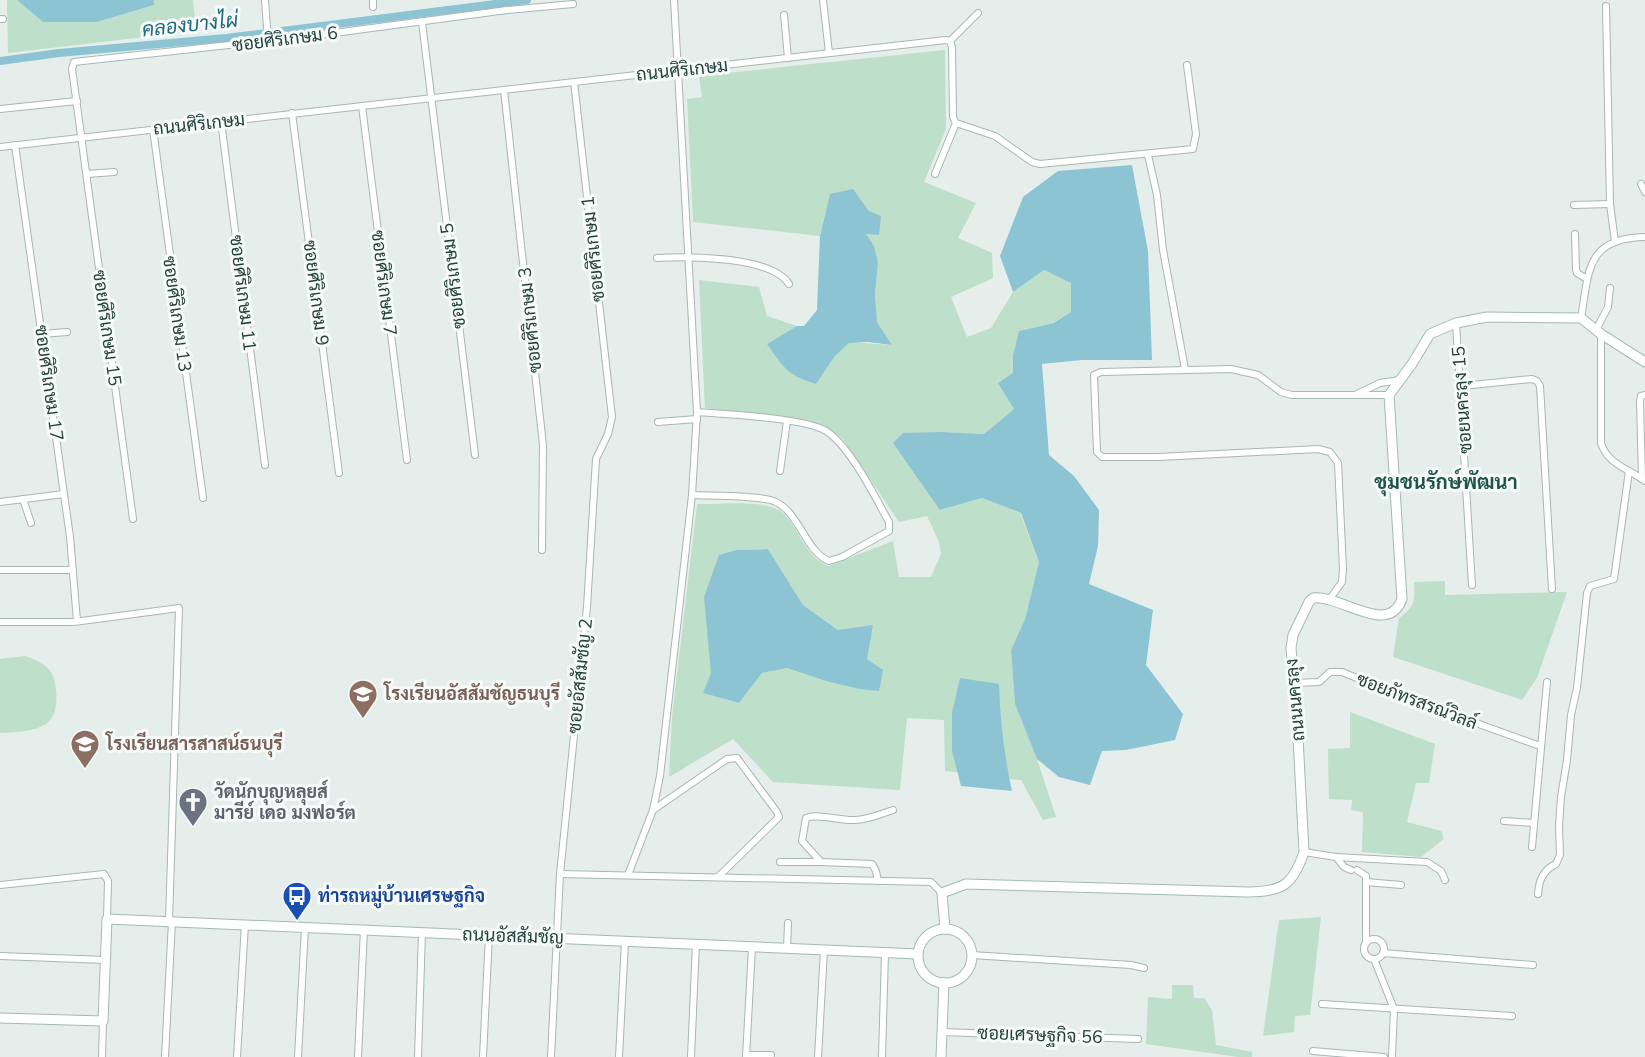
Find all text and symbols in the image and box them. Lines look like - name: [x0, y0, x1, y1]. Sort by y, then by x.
- water label: คลองบางไผ่: [141, 6, 240, 43]
- street label: ซอยศิริเกษม 6: [231, 21, 339, 57]
- street label: ถนนศิริเกษม: [635, 53, 729, 87]
- street label: ถนนศิริเกษม: [152, 107, 246, 141]
- street label: ซอยศิริเกษม 1: [576, 195, 610, 303]
- street label: ซอยศิริเกษม 5: [435, 222, 471, 330]
- street label: ซอยศิริเกษม 7: [366, 229, 402, 337]
- street label: ซอยศิริเกษม 11: [224, 234, 262, 352]
- street label: ซอยศิริเกษม 9: [298, 239, 334, 347]
- street label: ซอยศิริเกษม 13: [157, 254, 197, 374]
- street label: ซอยศิริเกษม 3: [513, 266, 547, 374]
- street label: ซอยศิริเกษม 15: [87, 268, 127, 388]
- street label: ซอยศิริเกษม 17: [29, 323, 69, 443]
- street label: ซอยนครลุง 15: [1446, 345, 1478, 455]
- district label: ชุมชนรักษ์พัฒนา: [1374, 468, 1518, 497]
- street label: ซอยอัสสัมชัญ 2: [562, 617, 598, 735]
- street label: ถนนนครลุง: [1279, 658, 1311, 742]
- street label: ซอยภัทรสรณ์วิลล์: [1353, 666, 1481, 735]
- school or university icon: โรงเรียนอัสสัมชัญธนบุรี: [347, 678, 379, 720]
- place label: โรงเรียนอัสสัมชัญธนบุรี: [383, 681, 560, 708]
- school or university icon: โรงเรียนสารสาสน์ธนบุรี: [69, 728, 101, 770]
- place label: โรงเรียนสารสาสน์ธนบุรี: [105, 731, 282, 758]
- place label: วัดนักบุญหลุยส์ มารีย์ เดอ มงฟอร์ต: [214, 779, 356, 825]
- church icon: วัดนักบุญหลุยส์ มารีย์ เดอ มงฟอร์ต: [177, 786, 209, 828]
- bus stop icon: ท่ารถหมู่บ้านเศรษฐกิจ: [281, 880, 313, 922]
- place label: ท่ารถหมู่บ้านเศรษฐกิจ: [318, 884, 485, 909]
- street label: ถนนอัสสัมชัญ: [462, 922, 564, 950]
- street label: ซอยเศรษฐกิจ 56: [977, 1021, 1103, 1049]

